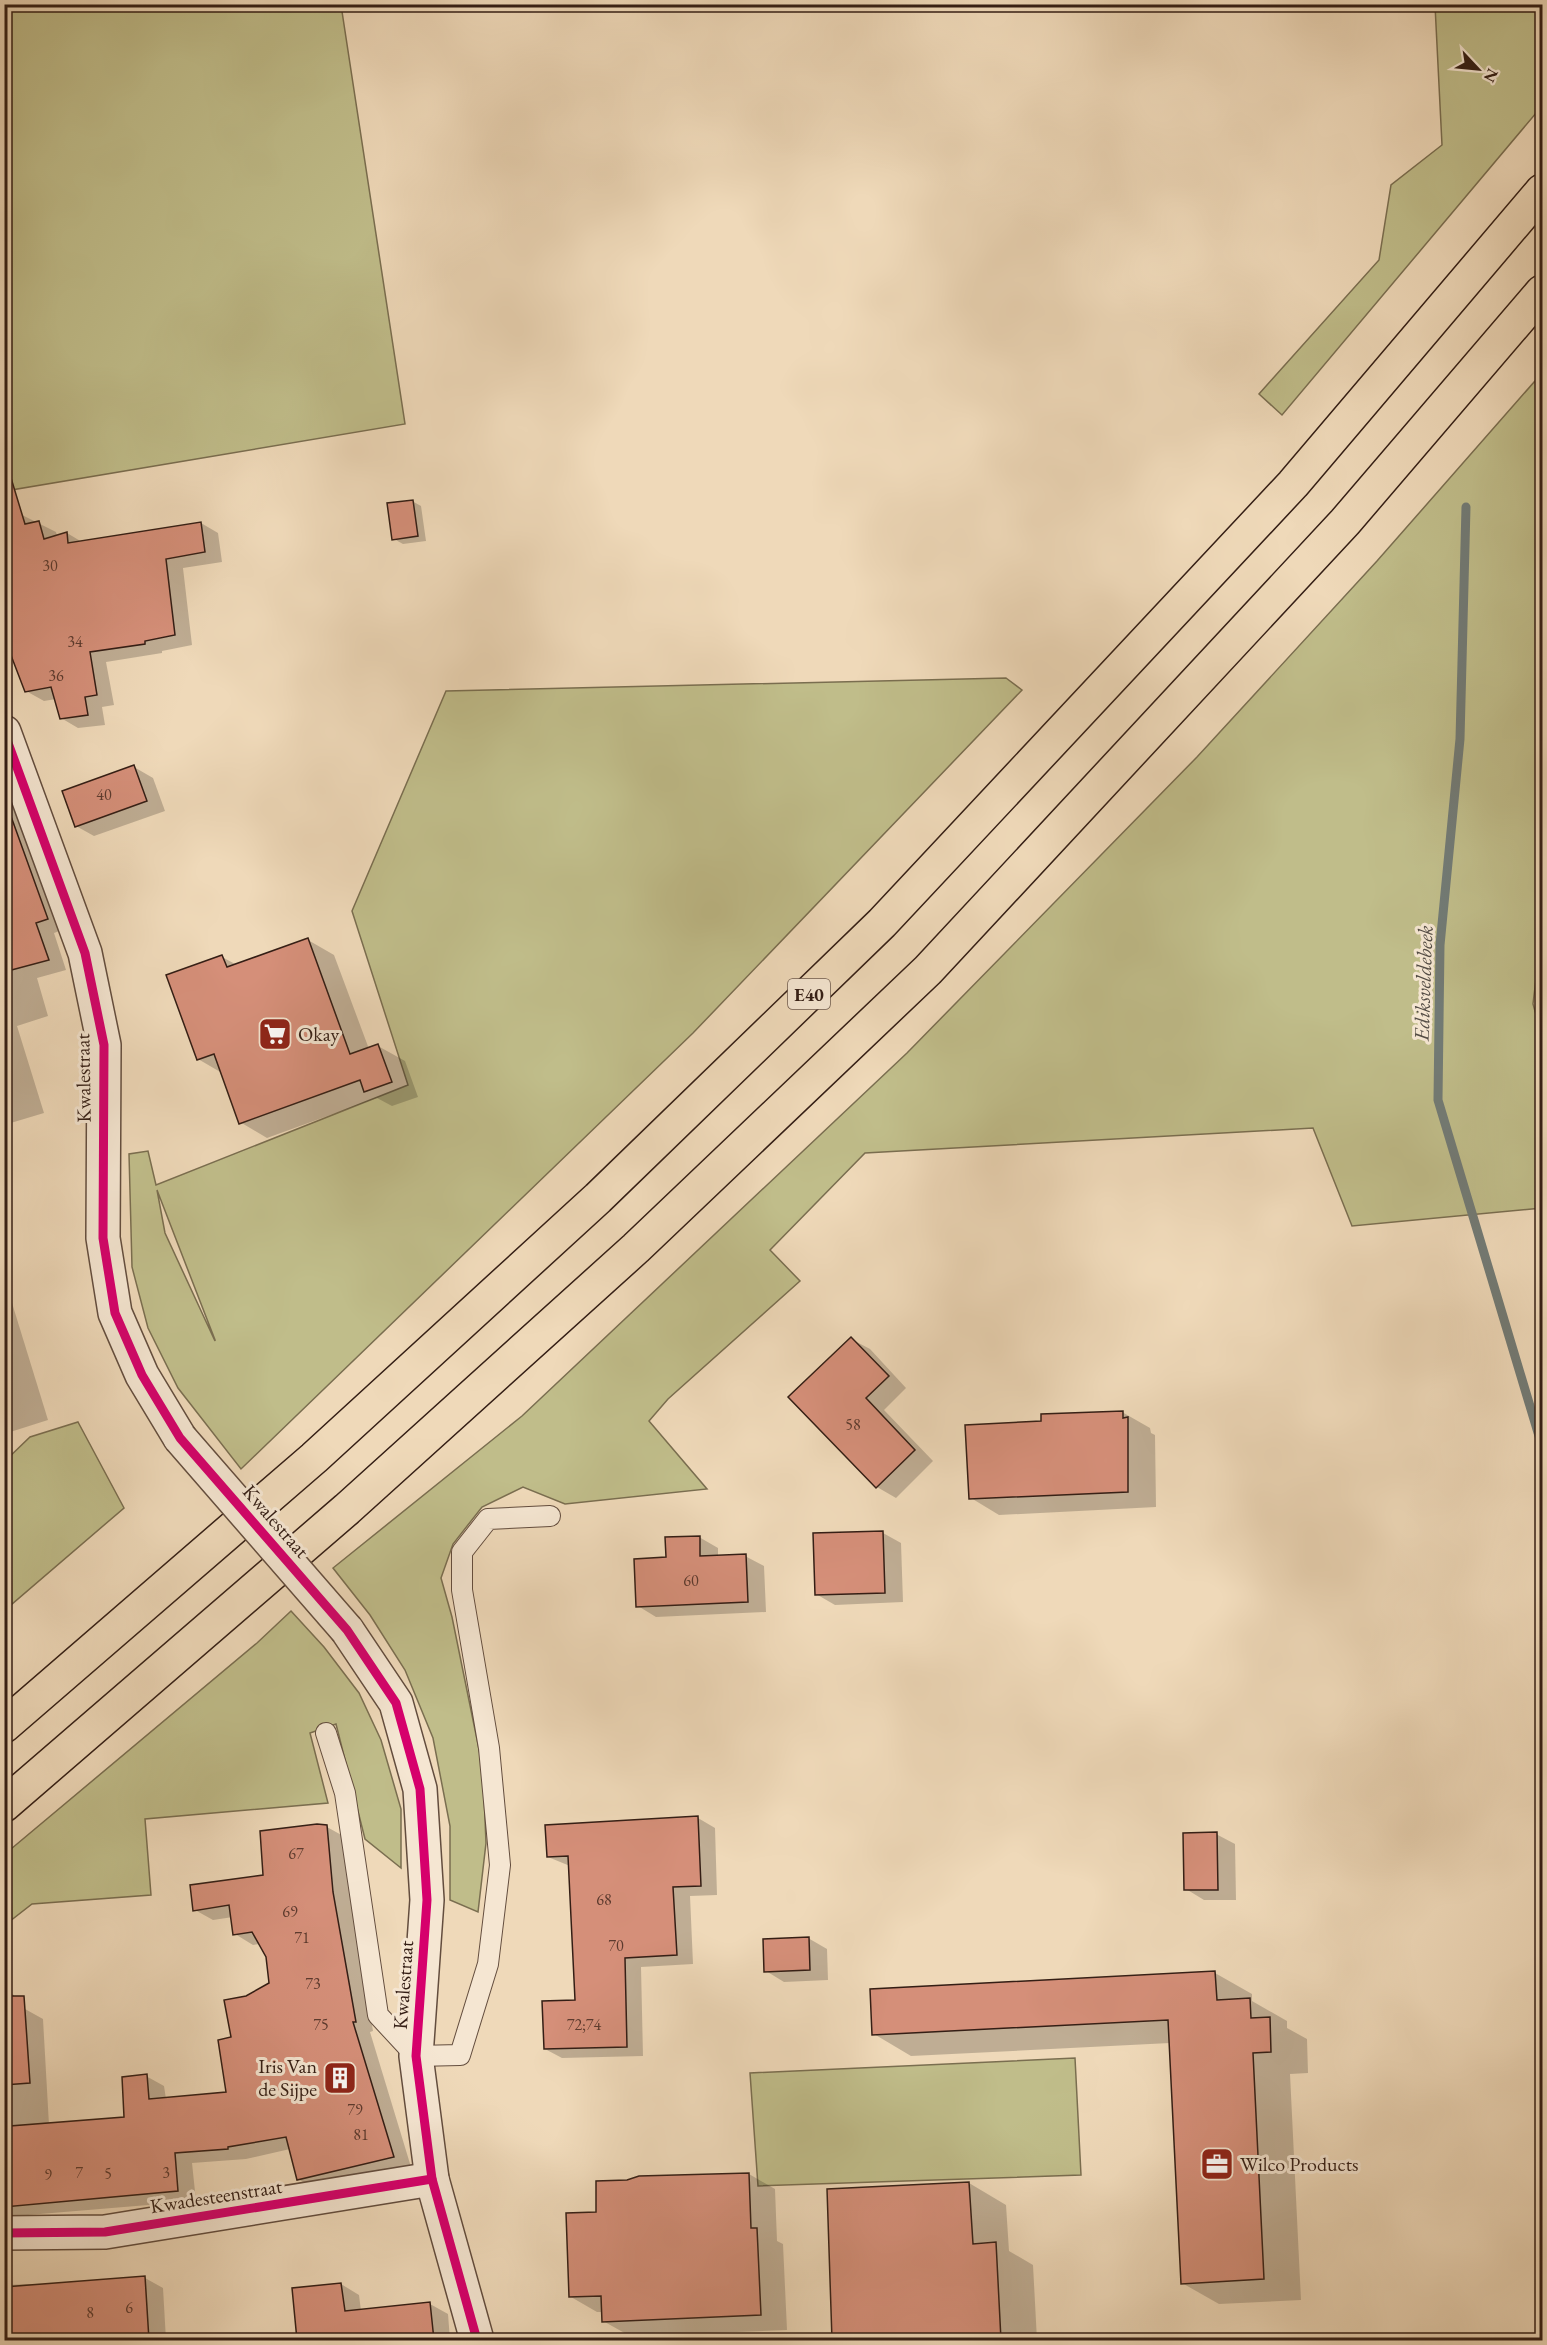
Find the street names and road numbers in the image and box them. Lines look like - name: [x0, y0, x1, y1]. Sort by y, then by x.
- road number: E40: [788, 979, 830, 1009]
- street label: Kwalestraat: [69, 1032, 97, 1123]
- street label: Kwalestraat: [237, 1479, 316, 1564]
- street label: Kwalestraat: [387, 1939, 419, 2030]
- street label: Kwadesteenstraat: [148, 2173, 285, 2219]

